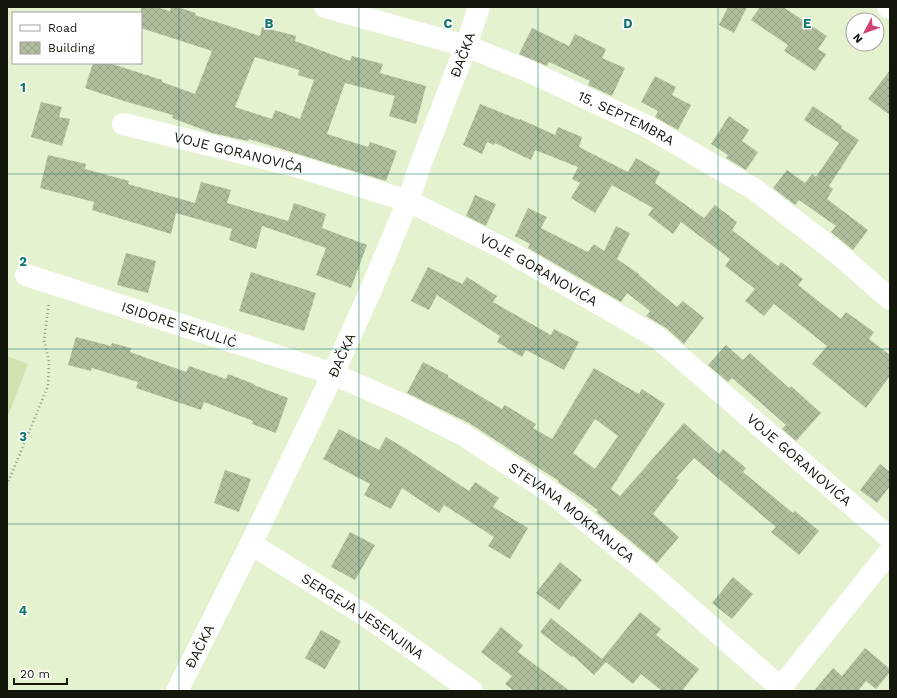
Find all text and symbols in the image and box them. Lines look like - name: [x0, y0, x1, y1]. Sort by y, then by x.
- legend: [12, 12, 142, 64]
- north arrow: [845, 12, 885, 52]
- text: B: [265, 16, 274, 31]
- text: C: [444, 16, 453, 31]
- text: D: [623, 16, 633, 31]
- text: E: [803, 16, 811, 31]
- text: Road: [48, 21, 77, 35]
- street label: ĐAČKA: [447, 30, 478, 80]
- text: N: [850, 31, 865, 46]
- text: Building: [48, 41, 95, 55]
- text: 1: [20, 80, 26, 95]
- street label: 15. SEPTEMBRA: [575, 87, 677, 149]
- street label: VOJE GORANOVIĆA: [172, 129, 305, 176]
- street label: VOJE GORANOVIĆA: [477, 230, 600, 309]
- text: 2: [19, 254, 27, 269]
- street label: ISIDORE SEKULIĆ: [120, 298, 239, 350]
- street label: ĐAČKA: [325, 330, 358, 380]
- street label: VOJE GORANOVIĆA: [744, 410, 855, 509]
- text: 3: [19, 429, 27, 444]
- street label: STEVANA MOKRANJCA: [506, 459, 638, 566]
- street label: SERGEJA JESENJINA: [299, 570, 427, 662]
- text: 4: [19, 603, 28, 618]
- street label: ĐAČKA: [182, 622, 217, 671]
- scale bar: [14, 660, 67, 686]
- text: 20 m: [20, 667, 50, 681]

